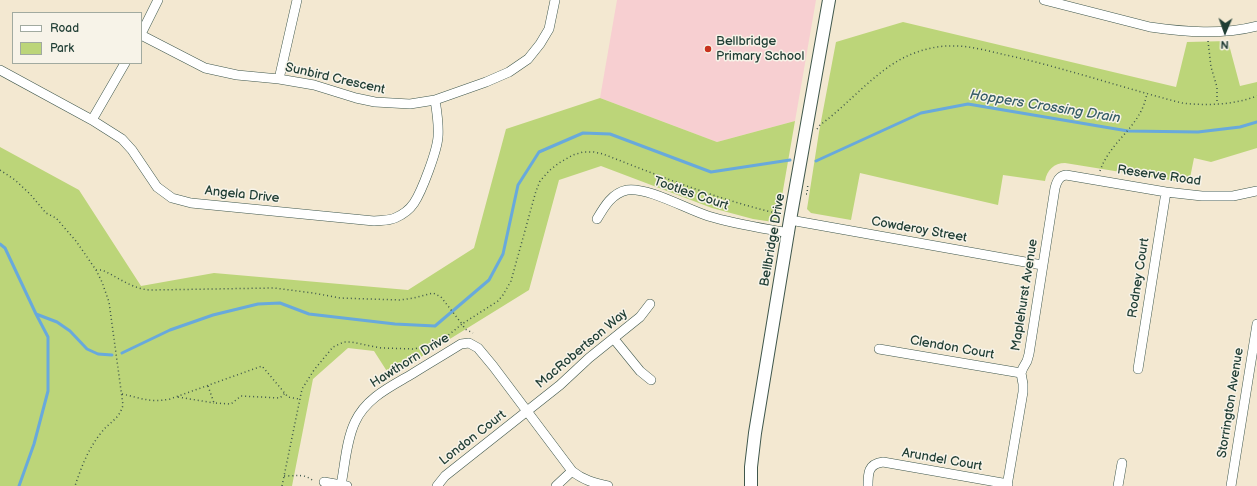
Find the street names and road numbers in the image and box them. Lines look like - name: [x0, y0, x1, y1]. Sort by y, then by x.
- street label: Sunbird Crescent: [284, 60, 386, 98]
- street label: Reserve Road: [1116, 162, 1202, 190]
- street label: Tootles Court: [652, 174, 730, 214]
- street label: Angela Drive: [204, 183, 280, 207]
- street label: Bellbridge Drive: [757, 192, 789, 288]
- street label: Cowderoy Street: [870, 214, 968, 246]
- street label: Rodney Court: [1125, 237, 1153, 319]
- street label: Maplehurst Avenue: [1008, 238, 1042, 352]
- street label: MacRobertson Way: [533, 306, 631, 392]
- street label: Hawthorn Drive: [368, 330, 452, 392]
- street label: Clendon Court: [909, 333, 995, 363]
- street label: Storrington Avenue: [1215, 347, 1247, 459]
- street label: London Court: [437, 407, 509, 469]
- street label: Arundel Court: [901, 445, 983, 475]

